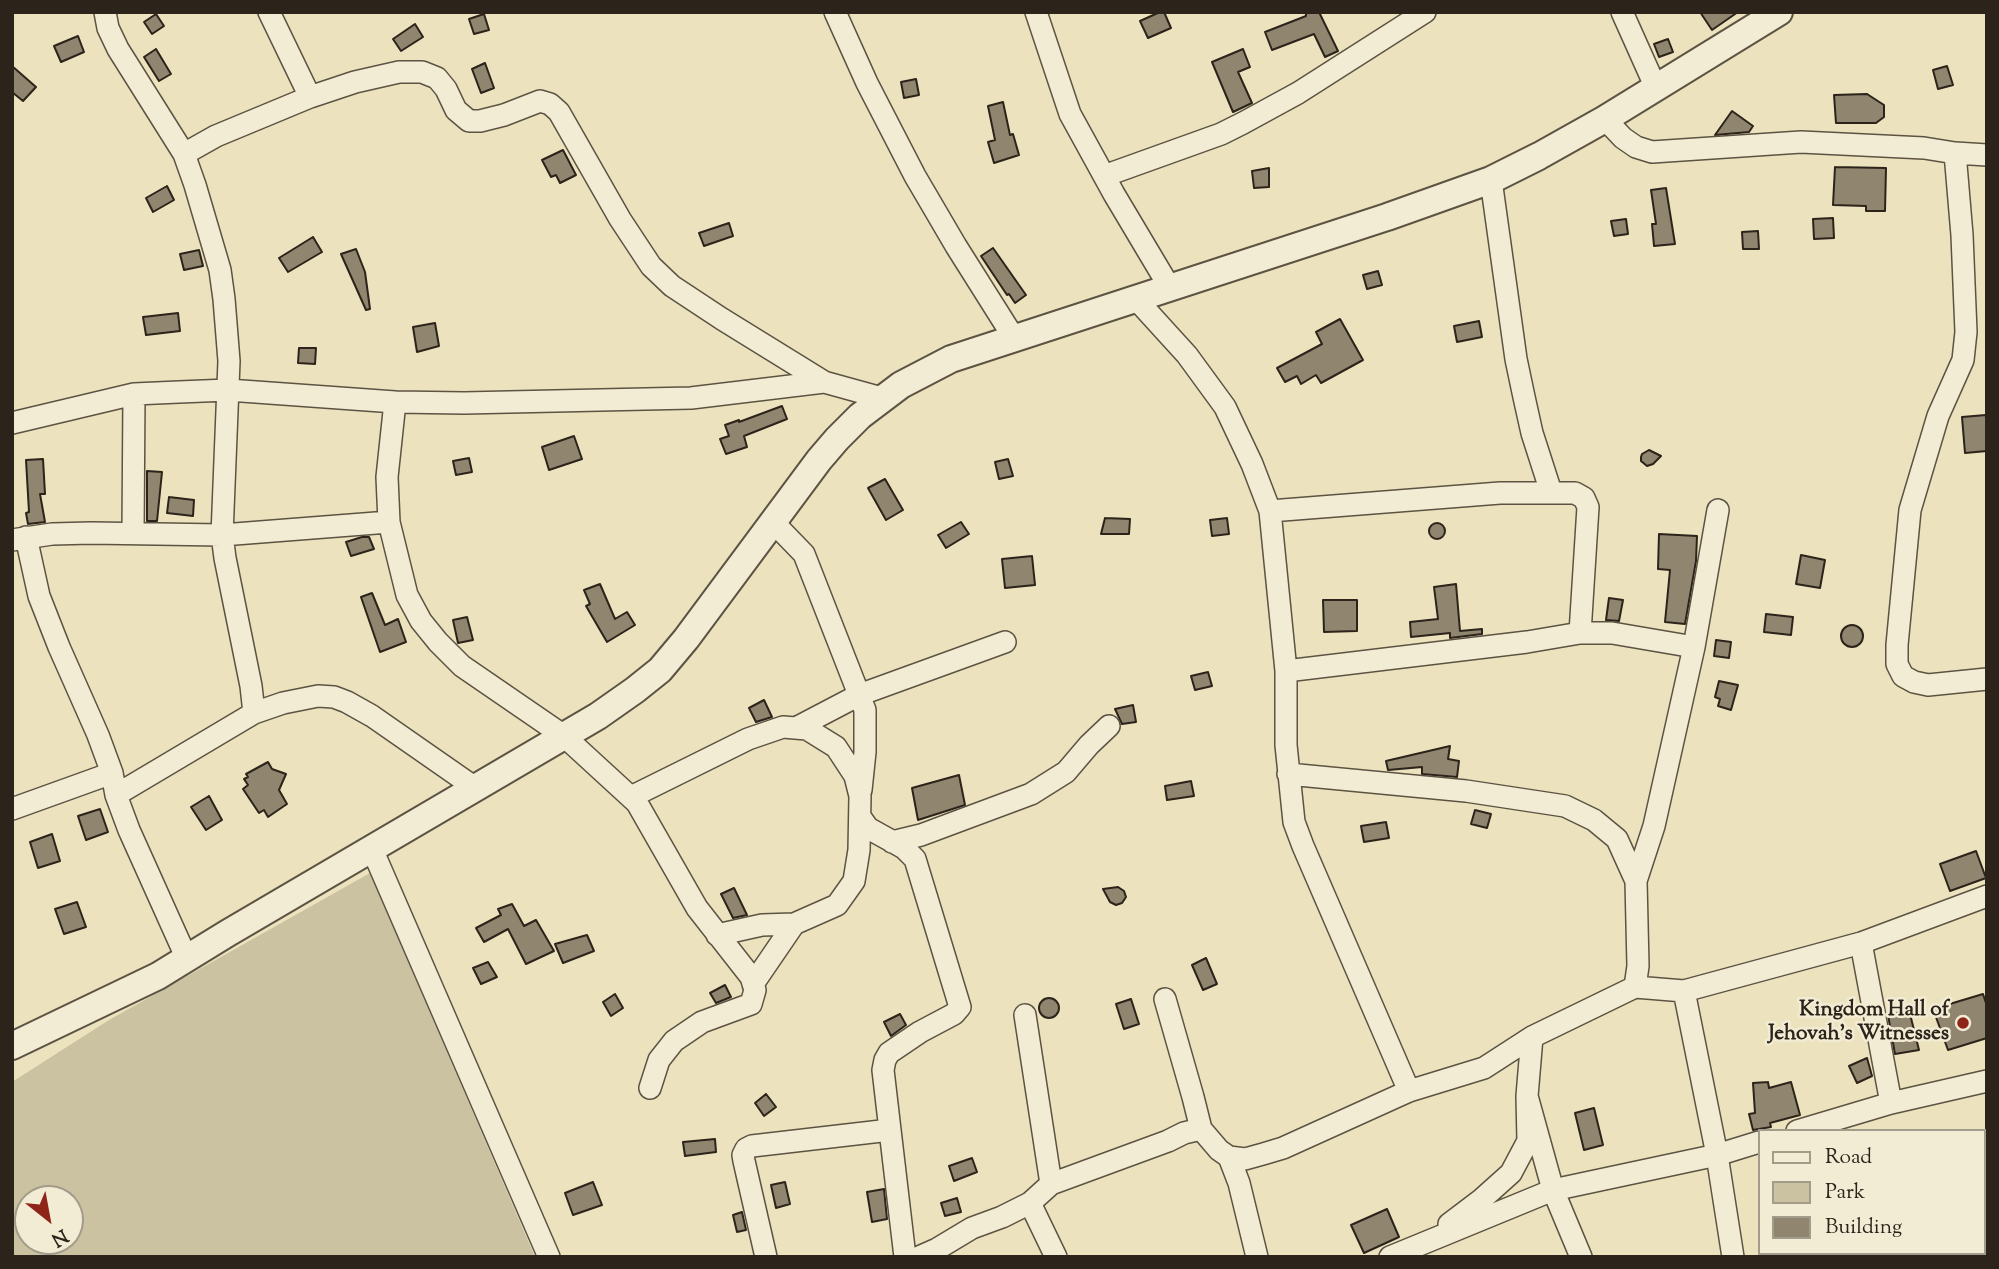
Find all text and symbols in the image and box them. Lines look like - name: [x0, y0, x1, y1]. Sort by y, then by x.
- place label: Kingdom Hall of Jehovah's Witnesses: [1768, 998, 1949, 1048]
- marker: Kingdom Hall of Jehovah's Witnesses: [1955, 1015, 1971, 1031]
- legend: [1758, 1129, 1985, 1255]
- text: Road: [1825, 1143, 1872, 1173]
- text: Park: [1825, 1178, 1865, 1208]
- north arrow: [14, 1185, 84, 1255]
- text: Building: [1825, 1213, 1902, 1243]
- text: N: [46, 1221, 73, 1252]

